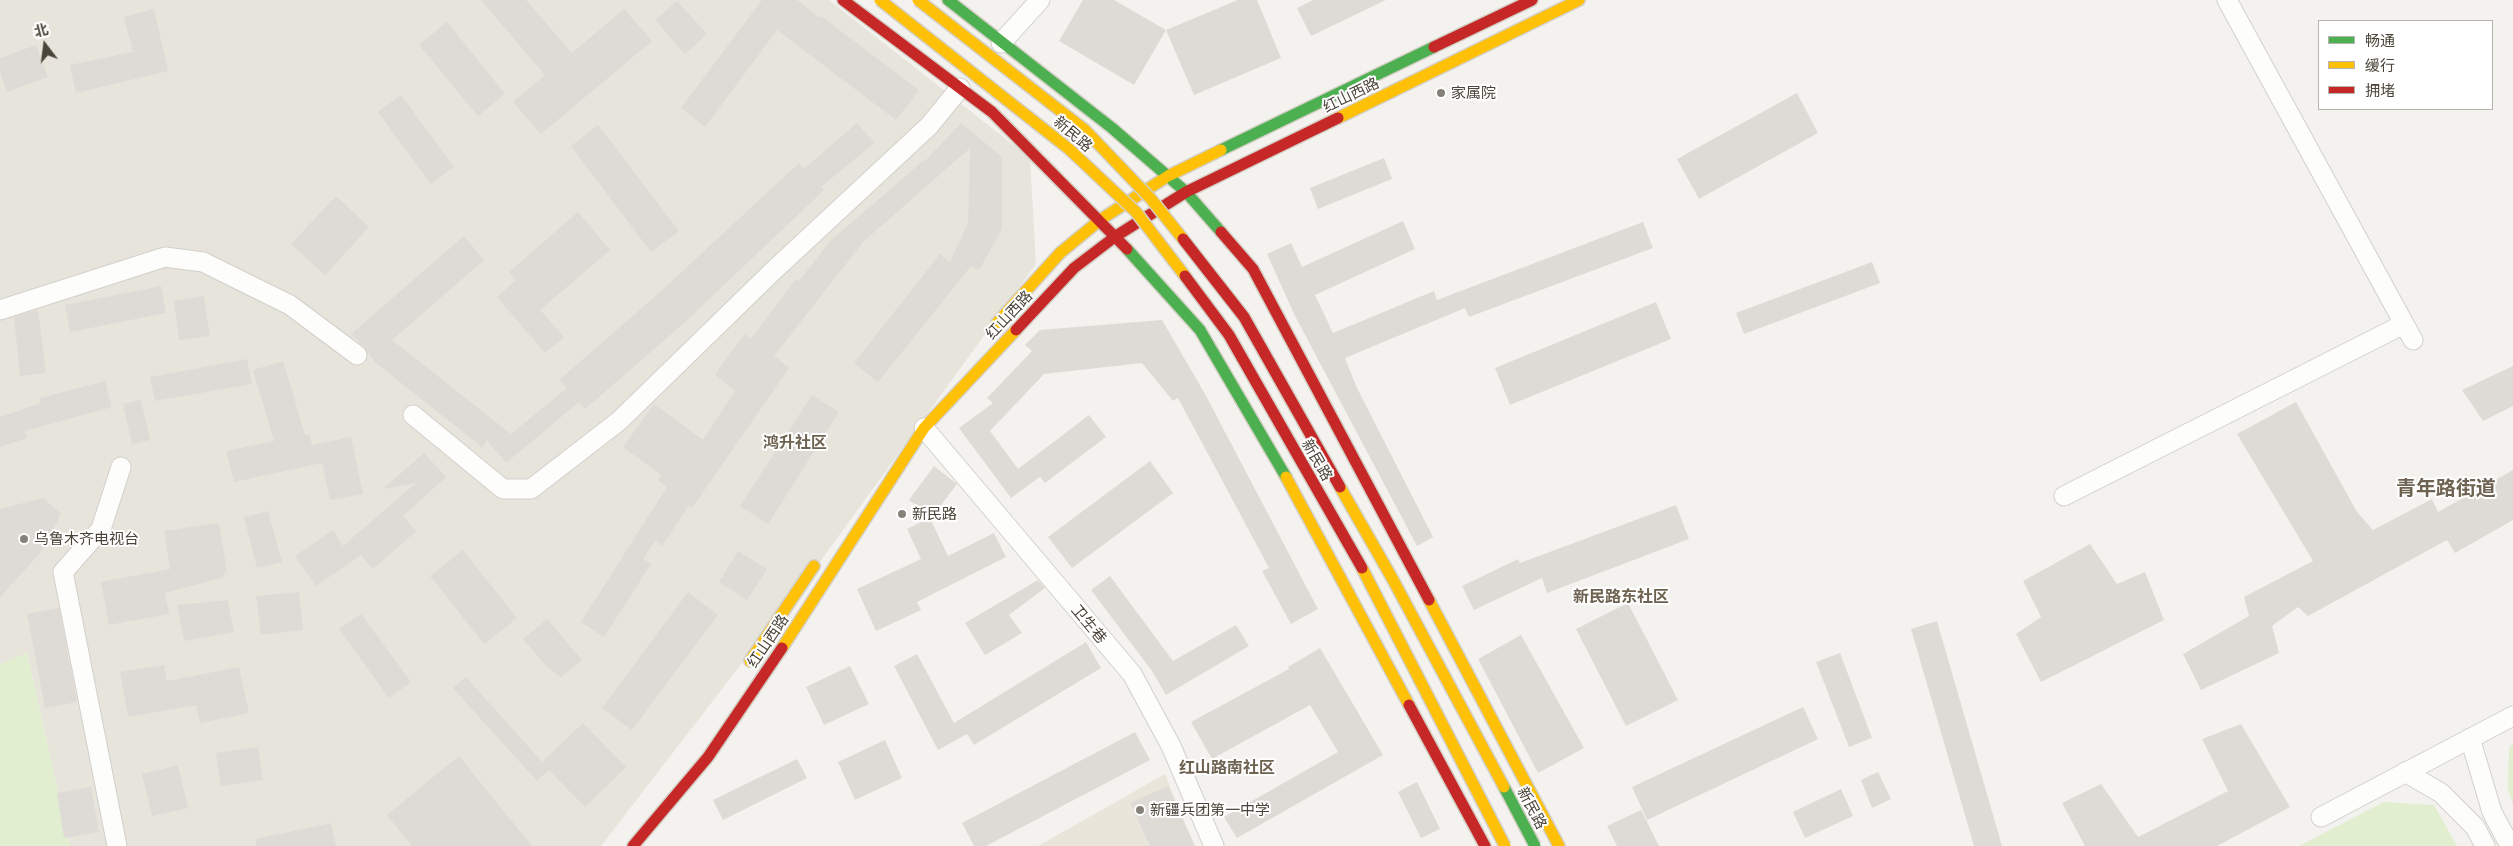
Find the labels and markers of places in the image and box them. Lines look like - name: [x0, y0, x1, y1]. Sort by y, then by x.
- place label: 家属院: [1451, 84, 1496, 102]
- marker: 家属院: [1435, 87, 1447, 99]
- place label: 新民路: [912, 505, 957, 523]
- marker: 新民路: [896, 508, 908, 520]
- place label: 乌鲁木齐电视台: [34, 530, 139, 548]
- marker: 乌鲁木齐电视台: [18, 533, 30, 545]
- place label: 新疆兵团第一中学: [1150, 801, 1270, 819]
- marker: 新疆兵团第一中学: [1134, 804, 1146, 816]

